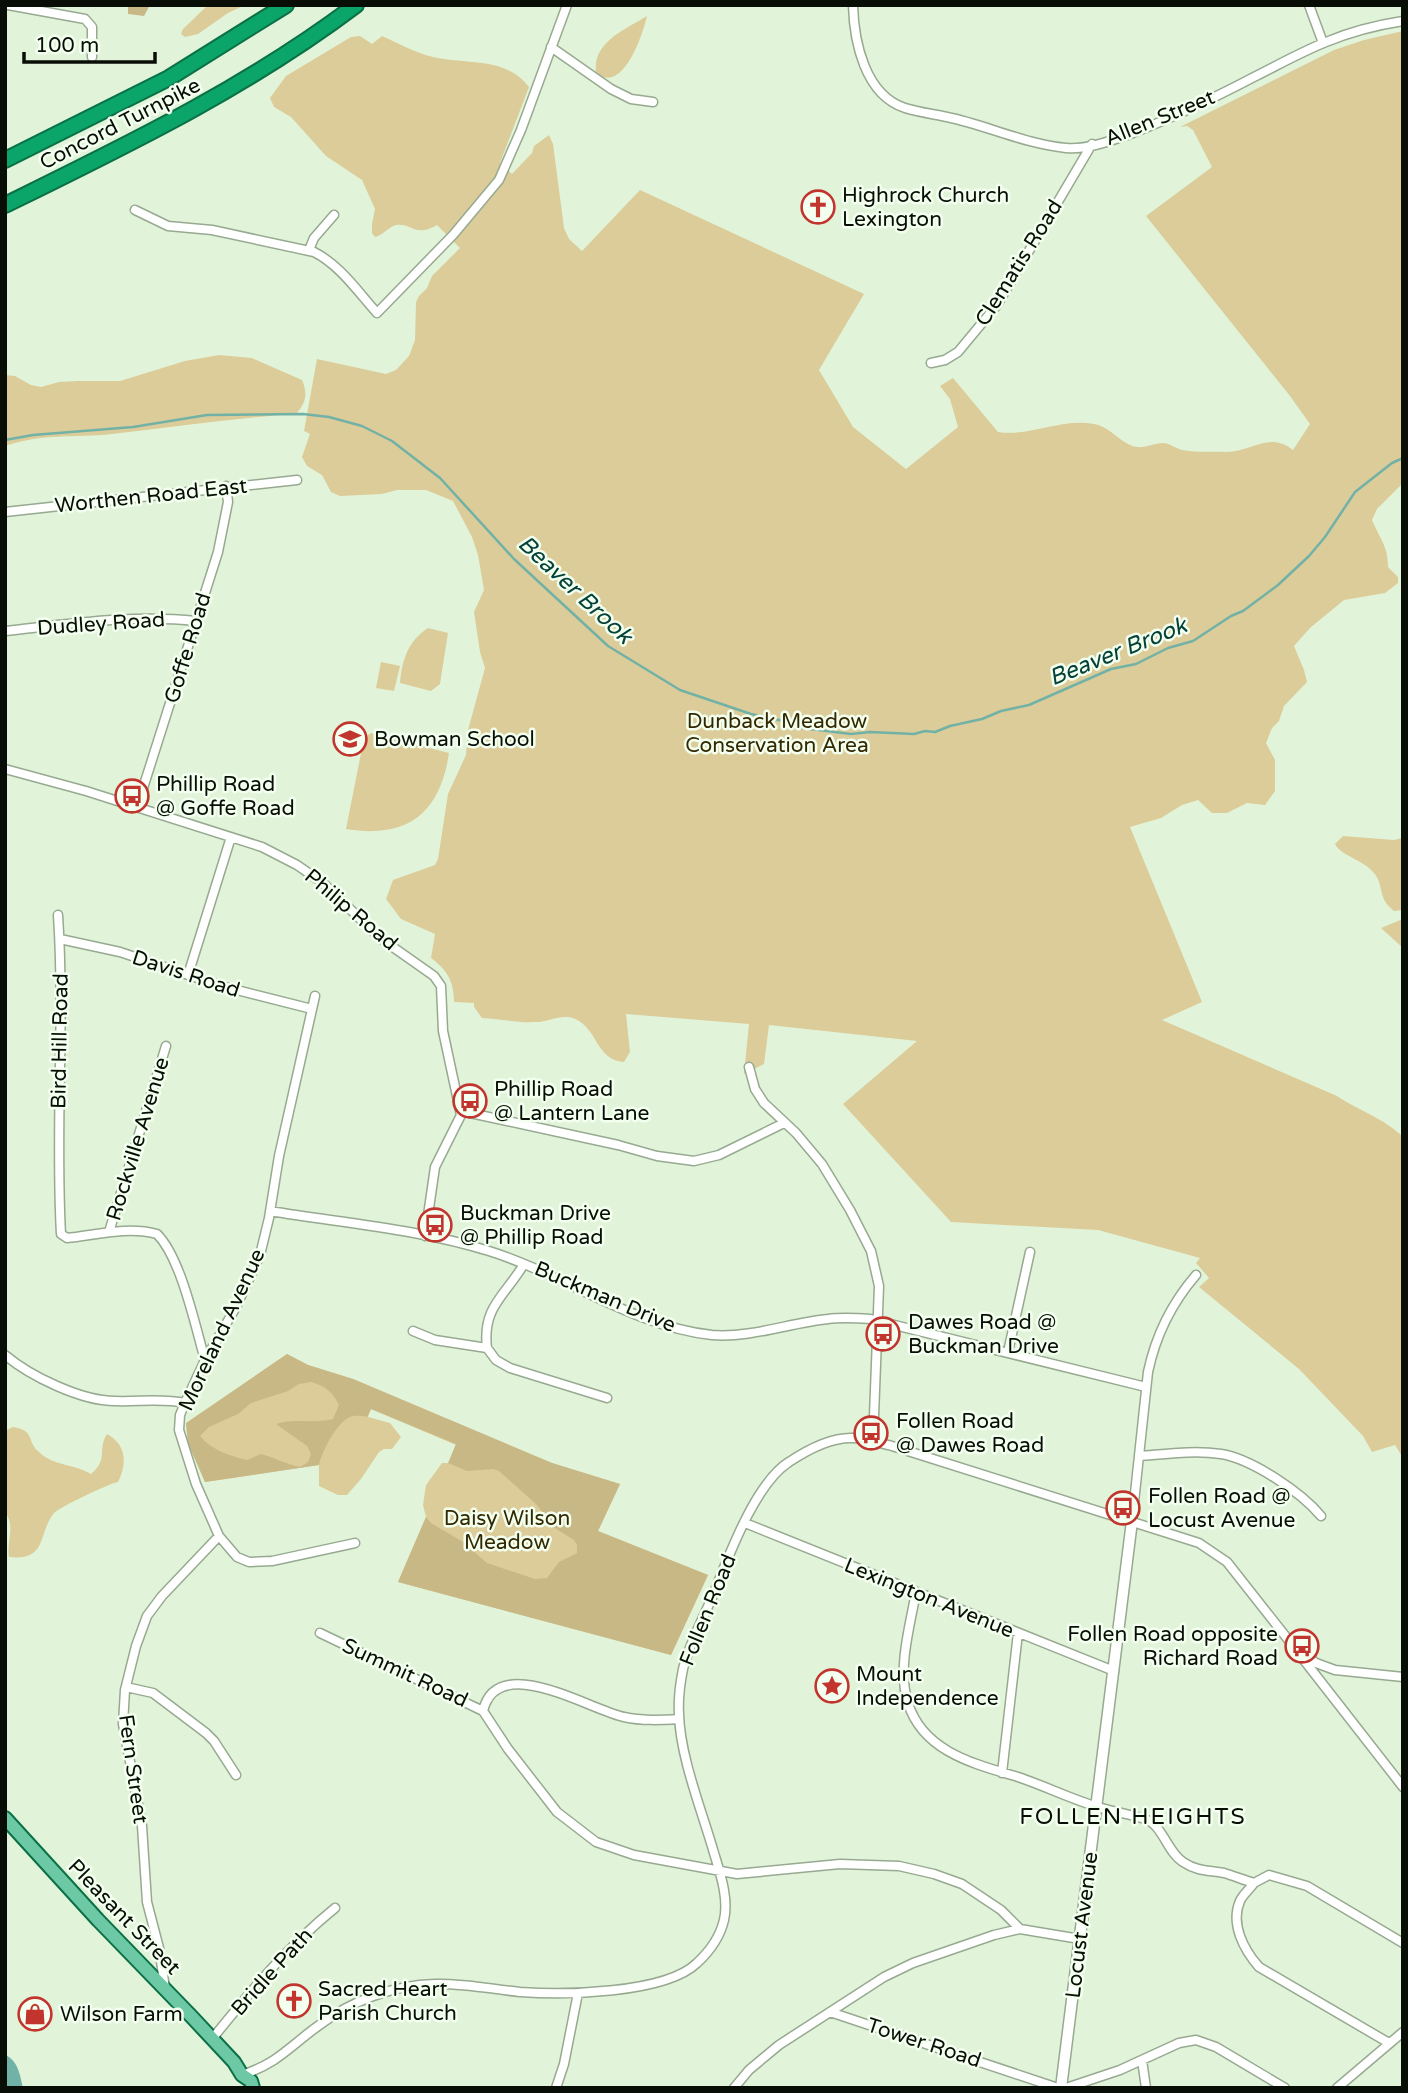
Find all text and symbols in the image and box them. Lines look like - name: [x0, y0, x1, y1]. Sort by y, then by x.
- scale bar: [24, 21, 156, 65]
- text: 100 m: [35, 33, 99, 58]
- street label: Concord Turnpike: [36, 73, 205, 175]
- street label: Allen Street: [1101, 85, 1219, 151]
- place label: Highrock Church Lexington: [842, 183, 1009, 232]
- church icon: Highrock Church Lexington: [799, 188, 837, 226]
- street label: Clematis Road: [970, 195, 1068, 331]
- street label: Worthen Road East: [54, 473, 248, 519]
- water label: Beaver Brook: [512, 530, 639, 651]
- street label: Goffe Road: [159, 590, 217, 706]
- street label: Dudley Road: [36, 607, 166, 641]
- water label: Beaver Brook: [1045, 611, 1192, 692]
- park label: Dunback Meadow Conservation Area: [685, 709, 869, 758]
- school or university icon: Bowman School: [331, 720, 369, 758]
- place label: Bowman School: [374, 727, 535, 752]
- place label: Phillip Road @ Goffe Road: [156, 772, 295, 821]
- bus stop icon: Phillip Road @ Goffe Road: [113, 777, 151, 815]
- street label: Philip Road: [299, 864, 403, 956]
- street label: Davis Road: [129, 945, 243, 1003]
- street label: Bird Hill Road: [46, 973, 74, 1109]
- street label: Rockville Avenue: [101, 1054, 175, 1224]
- place label: Phillip Road @ Lantern Lane: [494, 1077, 649, 1126]
- bus stop icon: Phillip Road @ Lantern Lane: [451, 1082, 489, 1120]
- place label: Buckman Drive @ Phillip Road: [460, 1201, 611, 1250]
- bus stop icon: Buckman Drive @ Phillip Road: [416, 1206, 454, 1244]
- street label: Moreland Avenue: [173, 1245, 271, 1415]
- street label: Buckman Drive: [531, 1256, 679, 1338]
- place label: Dawes Road @ Buckman Drive: [908, 1310, 1059, 1359]
- bus stop icon: Dawes Road @ Buckman Drive: [864, 1315, 902, 1353]
- place label: Follen Road @ Dawes Road: [896, 1409, 1044, 1458]
- bus stop icon: Follen Road @ Dawes Road: [852, 1414, 890, 1452]
- place label: Follen Road @ Locust Avenue: [1148, 1484, 1296, 1533]
- bus stop icon: Follen Road @ Locust Avenue: [1104, 1489, 1142, 1527]
- park label: Daisy Wilson Meadow: [444, 1506, 570, 1555]
- street label: Follen Road: [674, 1551, 742, 1669]
- street label: Lexington Avenue: [841, 1553, 1017, 1643]
- place label: Follen Road opposite Richard Road: [1067, 1622, 1278, 1671]
- bus stop icon: Follen Road opposite Richard Road: [1283, 1627, 1321, 1665]
- street label: Summit Road: [338, 1633, 472, 1713]
- place label: Mount Independence: [856, 1662, 999, 1711]
- place icon: Mount Independence: [813, 1667, 851, 1705]
- street label: Fern Street: [113, 1713, 153, 1825]
- district label: FOLLEN HEIGHTS: [1019, 1803, 1247, 1831]
- street label: Locust Avenue: [1061, 1850, 1103, 2000]
- street label: Pleasant Street: [63, 1854, 185, 1980]
- street label: Bridle Path: [226, 1923, 318, 2021]
- place label: Sacred Heart Parish Church: [318, 1977, 457, 2026]
- church icon: Sacred Heart Parish Church: [275, 1982, 313, 2020]
- shop icon: Wilson Farm: [16, 1995, 54, 2033]
- place label: Wilson Farm: [60, 2002, 183, 2027]
- street label: Tower Road: [864, 2013, 984, 2073]

